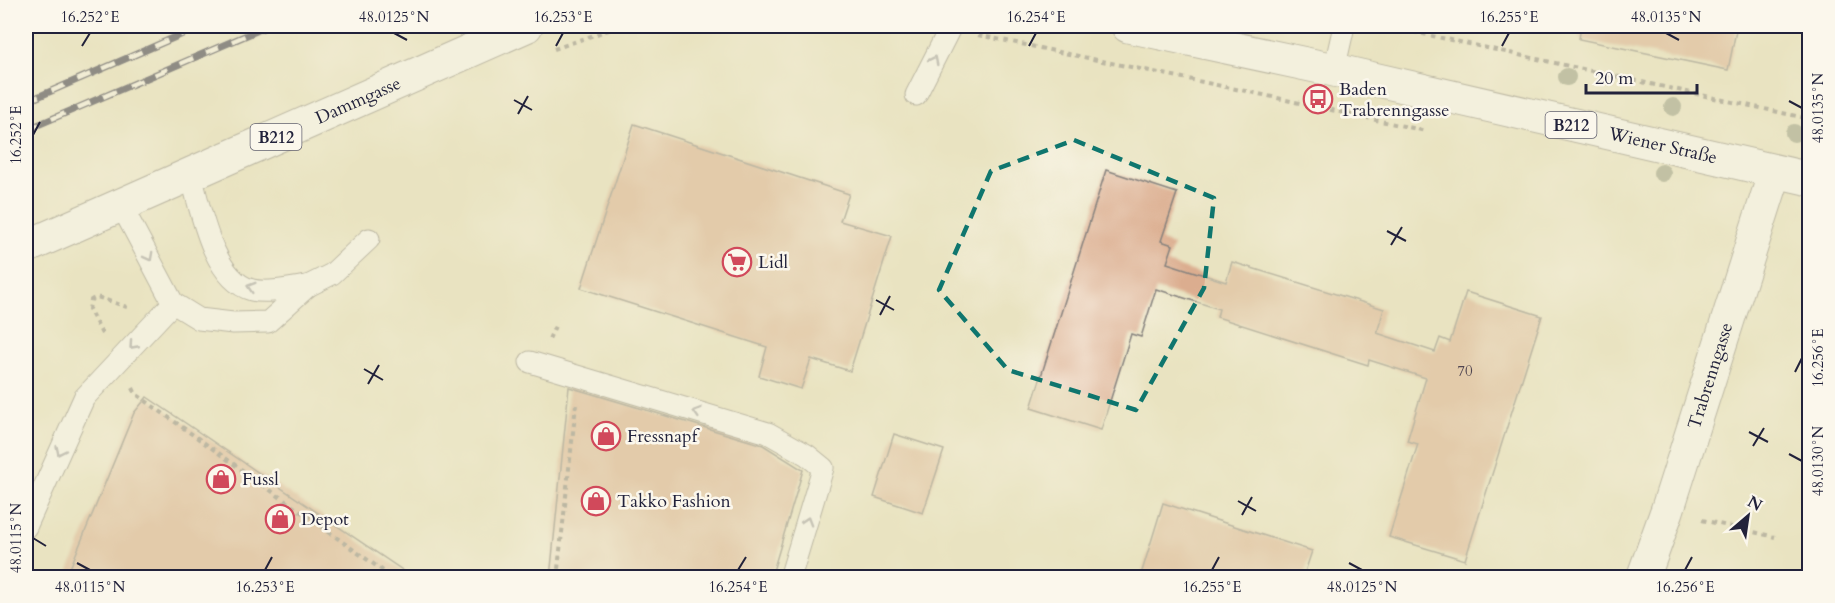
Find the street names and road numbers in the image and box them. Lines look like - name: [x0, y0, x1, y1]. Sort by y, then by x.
- street label: Dammgasse: [312, 71, 405, 131]
- road number: B212: [1546, 112, 1596, 138]
- street label: Wiener Straße: [1605, 121, 1720, 170]
- road number: B212: [250, 124, 302, 150]
- street label: Trabrenngasse: [1682, 320, 1739, 432]

